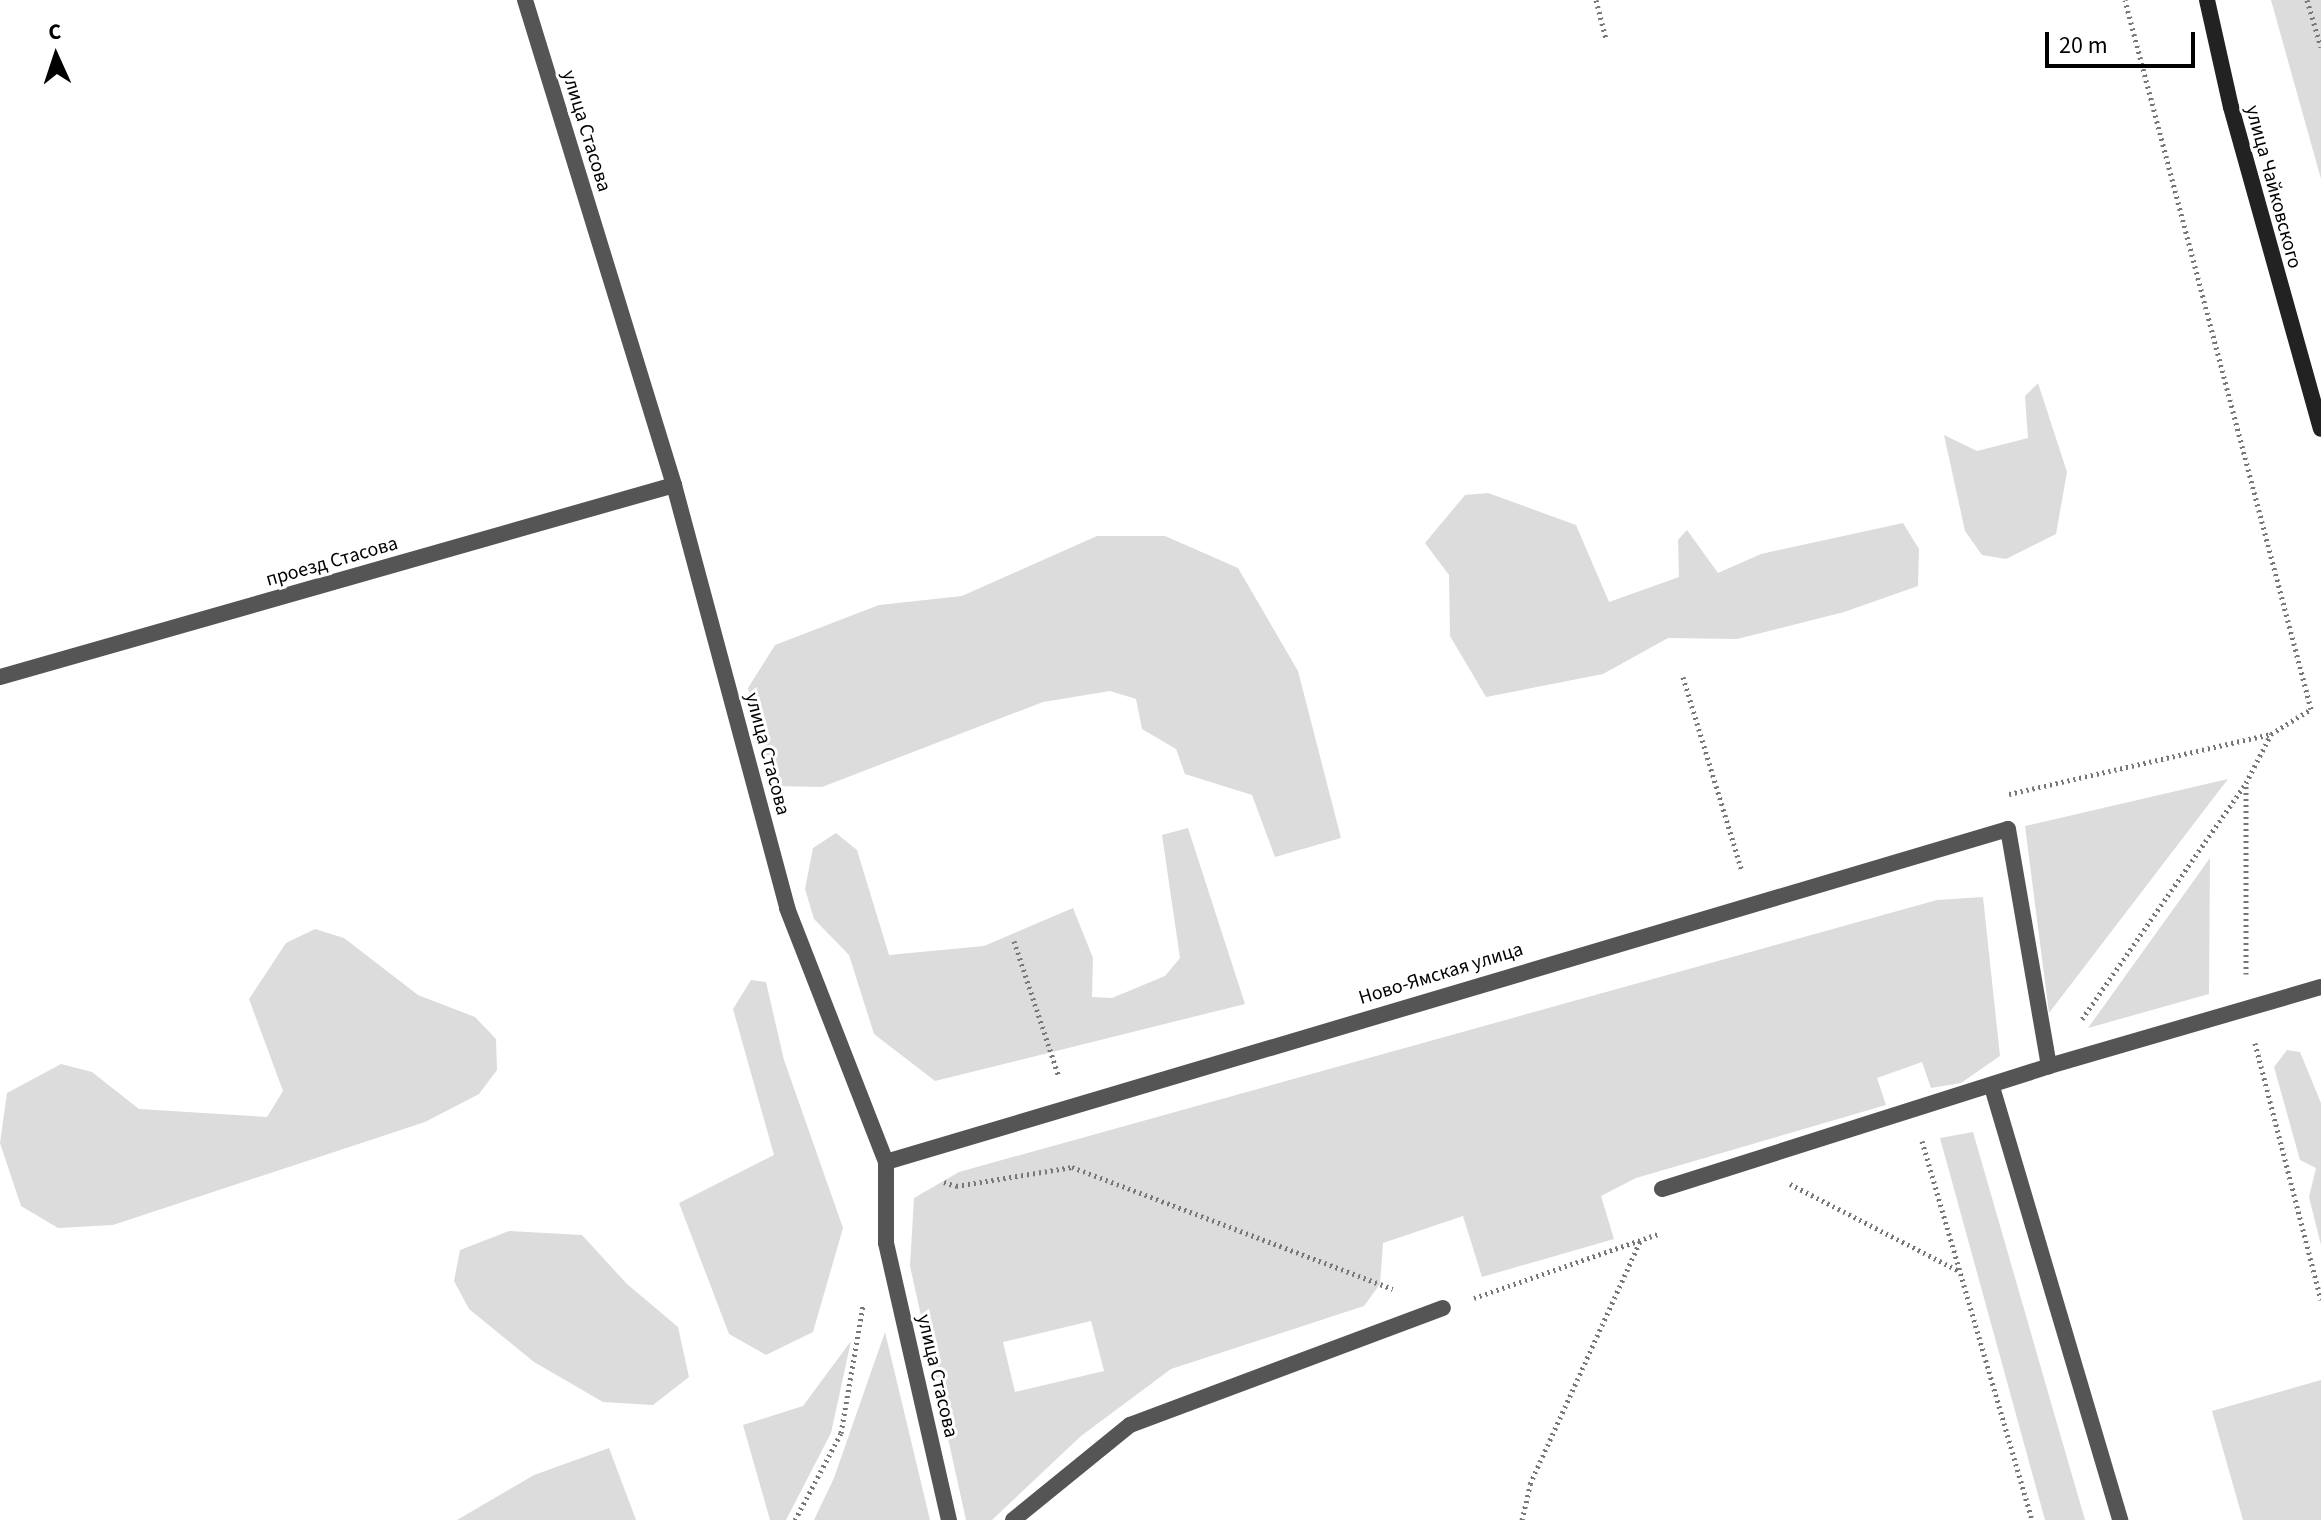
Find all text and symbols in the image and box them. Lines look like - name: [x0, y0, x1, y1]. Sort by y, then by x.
- north arrow: [16, 16, 96, 96]
- text: С: [48, 16, 62, 48]
- scale bar: [2049, 16, 2199, 66]
- text: 20 m: [2059, 28, 2108, 63]
- street label: улица Стасова: [556, 67, 616, 195]
- street label: улица Чайковского: [2240, 103, 2306, 271]
- street label: проезд Стасова: [263, 532, 401, 592]
- street label: улица Стасова: [739, 690, 795, 818]
- street label: Ново-Ямская улица: [1356, 938, 1526, 1010]
- street label: улица Стасова: [911, 1312, 963, 1440]

